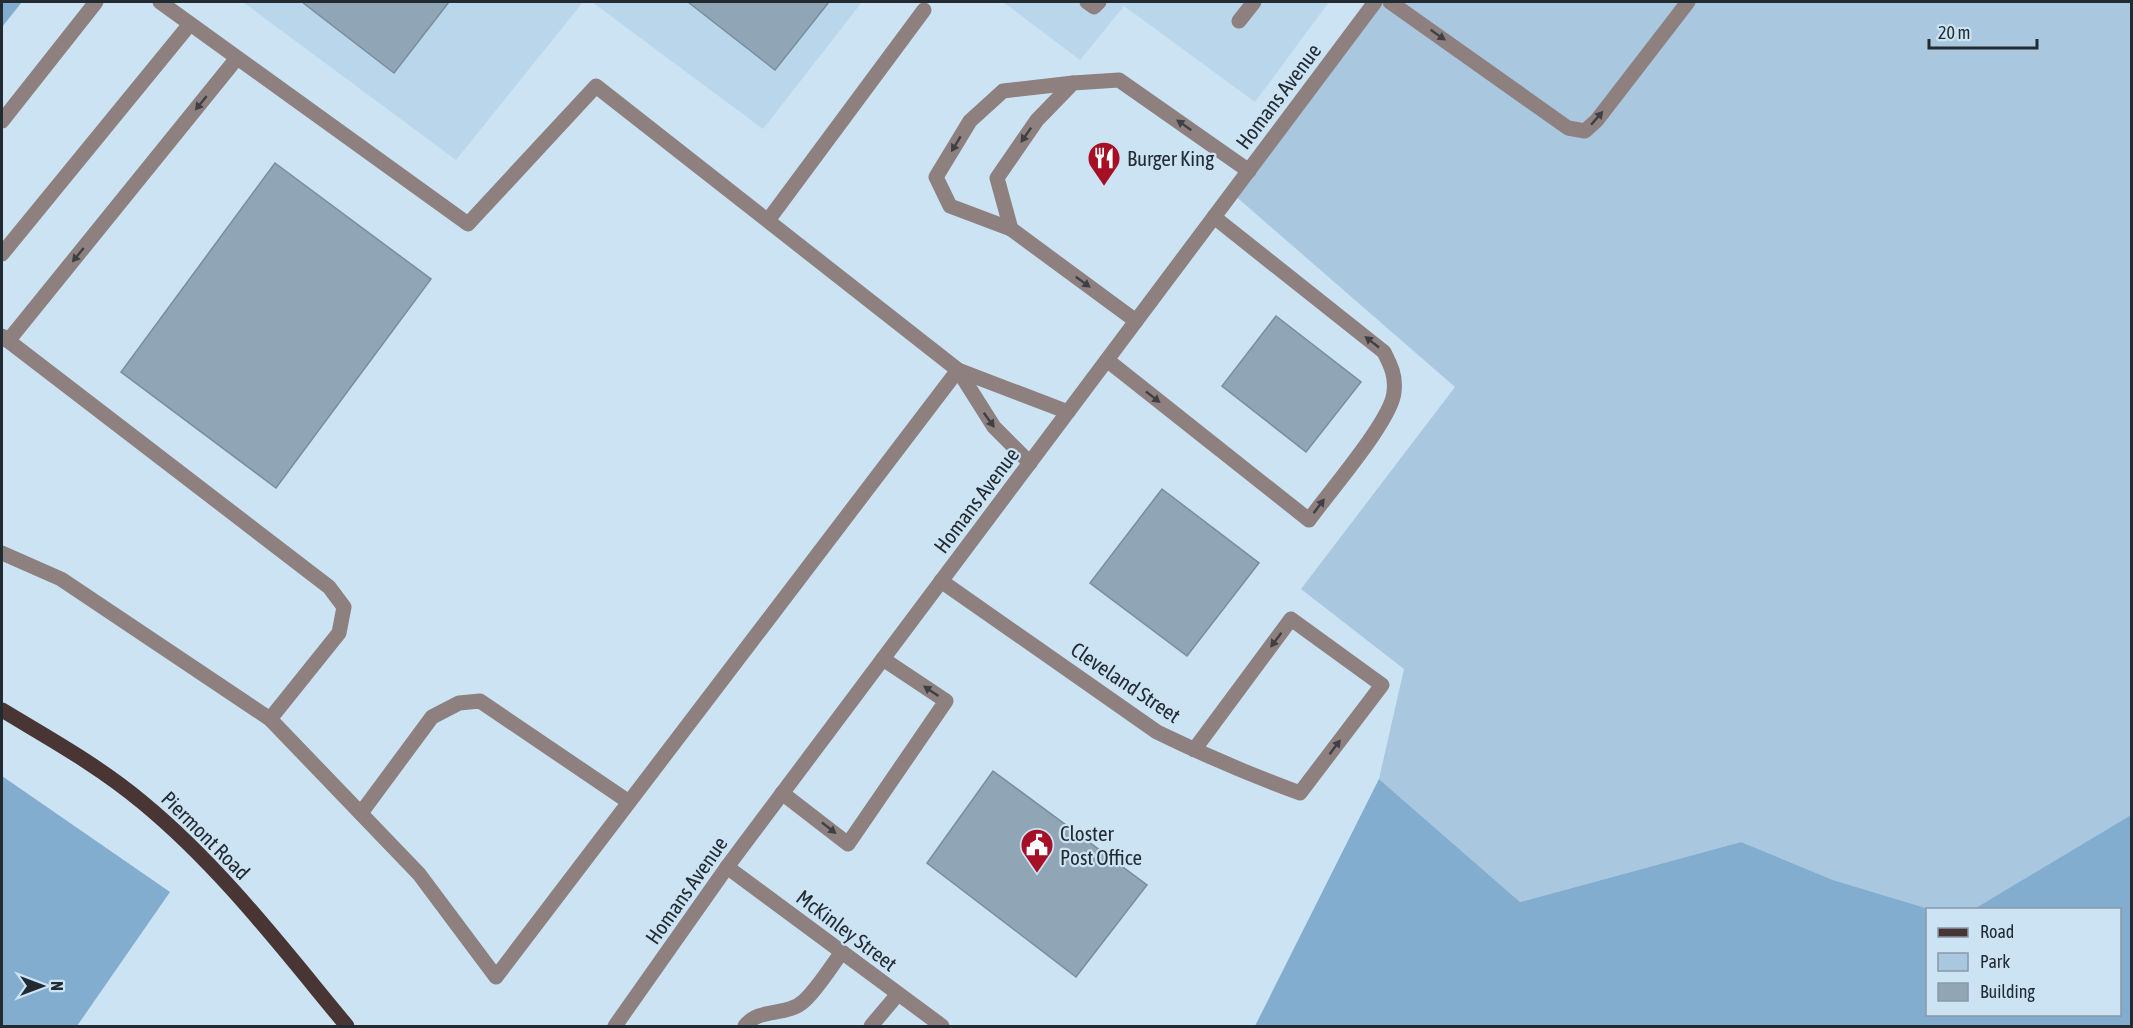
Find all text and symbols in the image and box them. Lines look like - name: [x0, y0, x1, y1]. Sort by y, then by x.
- scale bar: [1929, 12, 2037, 50]
- text: 20 m: [1938, 22, 1970, 43]
- one-way arrow: [1430, 29, 1446, 41]
- street label: Homans Avenue: [1231, 39, 1325, 153]
- one-way arrow: [194, 95, 207, 111]
- one-way arrow: [1590, 111, 1603, 126]
- one-way arrow: [1176, 119, 1192, 131]
- one-way arrow: [1020, 126, 1032, 142]
- one-way arrow: [951, 136, 961, 153]
- restaurant icon: Burger King: [1086, 140, 1122, 187]
- place label: Burger King: [1127, 146, 1214, 170]
- one-way arrow: [72, 247, 85, 262]
- one-way arrow: [1075, 276, 1091, 288]
- one-way arrow: [1365, 337, 1380, 349]
- one-way arrow: [1145, 390, 1160, 402]
- one-way arrow: [983, 411, 995, 427]
- street label: Homans Avenue: [929, 443, 1023, 557]
- one-way arrow: [1313, 498, 1325, 514]
- one-way arrow: [1270, 631, 1282, 647]
- street label: Cleveland Street: [1067, 637, 1185, 727]
- one-way arrow: [924, 685, 940, 697]
- one-way arrow: [1329, 739, 1341, 754]
- street label: Piermont Road: [157, 786, 255, 884]
- place label: Closter Post Office: [1060, 821, 1142, 869]
- one-way arrow: [821, 822, 836, 834]
- public building icon: Closter Post Office: [1019, 827, 1055, 874]
- street label: Homans Avenue: [640, 832, 732, 948]
- street label: McKinley Street: [792, 884, 902, 976]
- legend: [1926, 908, 2121, 1016]
- text: Road: [1980, 921, 2014, 942]
- text: Park: [1980, 951, 2010, 972]
- north arrow: [12, 956, 72, 1016]
- text: N: [48, 981, 66, 991]
- text: Building: [1980, 981, 2035, 1002]

